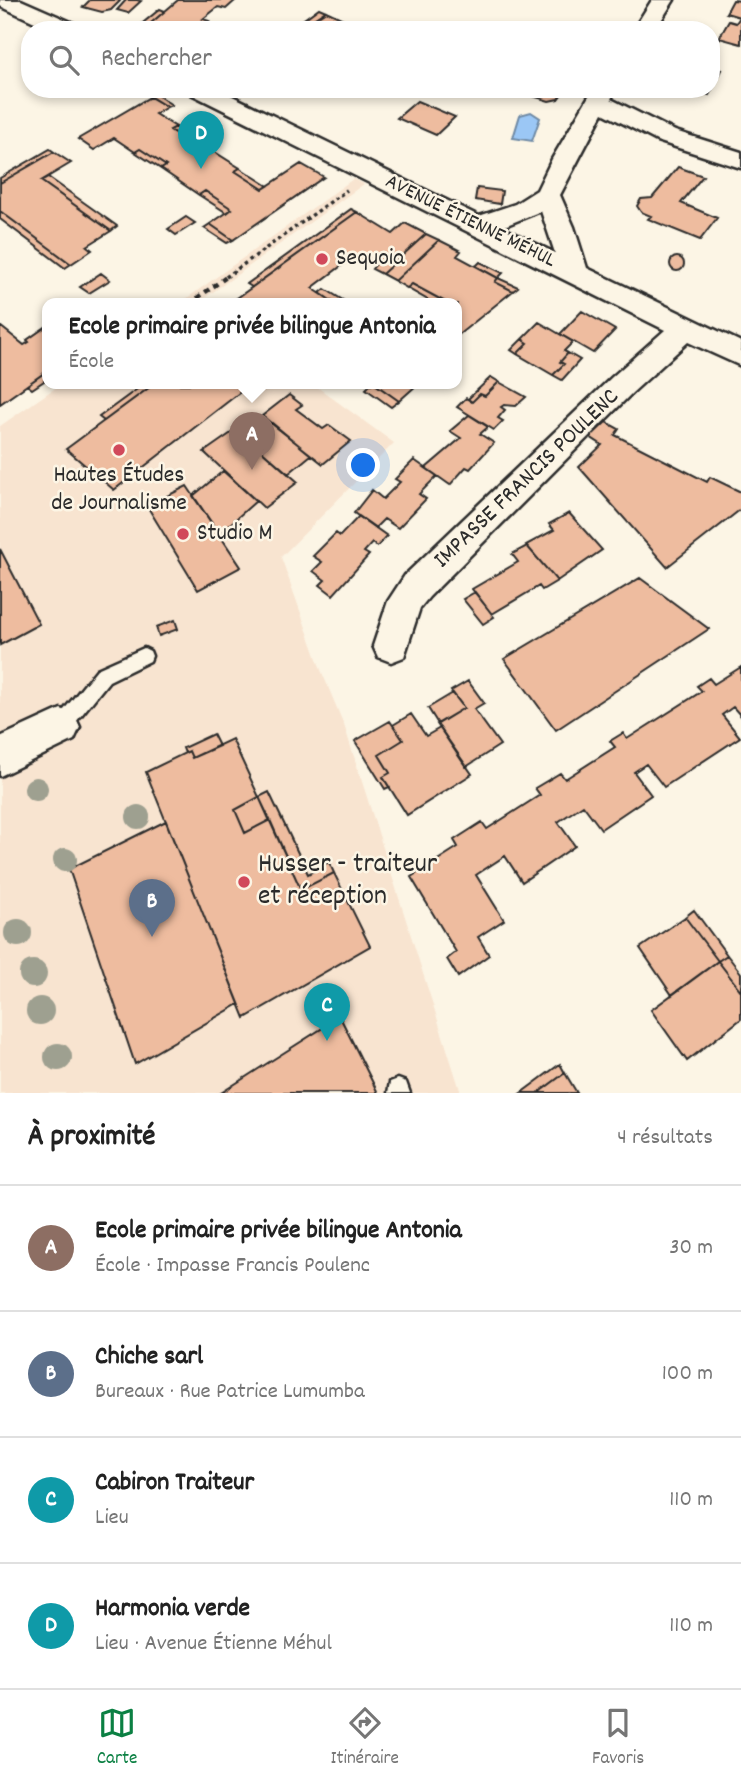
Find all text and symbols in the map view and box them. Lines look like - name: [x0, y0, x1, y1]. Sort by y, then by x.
- search box: [21, 21, 720, 98]
- icon: search: [45, 41, 83, 79]
- text: Rechercher: [101, 41, 212, 78]
- pin: D: [178, 111, 224, 169]
- street label: AVENUE ÉTIENNE MÉHUL: [380, 168, 561, 276]
- place label: Sequoia: [336, 242, 405, 276]
- marker: Sequoia: [314, 251, 330, 267]
- popup: [42, 298, 462, 389]
- text: Ecole primaire privée bilingue Antonia: [69, 309, 435, 346]
- text: École: [69, 346, 114, 379]
- street label: IMPASSE FRANCIS POULENC: [427, 381, 628, 577]
- pin: A: [229, 412, 275, 470]
- marker: Hautes Études de Journalisme: [111, 442, 127, 458]
- your location: [346, 448, 380, 482]
- place label: Hautes Études de Journalisme: [51, 459, 187, 521]
- place label: Studio M: [197, 517, 273, 551]
- marker: Studio M: [175, 526, 191, 542]
- place label: Husser - traiteur et réception: [258, 846, 438, 918]
- marker: Husser - traiteur et réception: [236, 874, 252, 890]
- pin: B: [129, 879, 175, 937]
- pin: C: [304, 983, 350, 1041]
- text: À proximité: [28, 1117, 155, 1160]
- text: 4 résultats: [617, 1122, 713, 1155]
- text: Ecole primaire privée bilingue Antonia: [95, 1213, 462, 1250]
- text: A: [45, 1232, 57, 1265]
- text: 30 m: [669, 1232, 713, 1265]
- text: École · Impasse Francis Poulenc: [95, 1250, 370, 1283]
- text: Chiche sarl: [95, 1339, 203, 1376]
- text: B: [46, 1358, 56, 1391]
- text: 100 m: [662, 1358, 713, 1391]
- text: Bureaux · Rue Patrice Lumumba: [95, 1376, 365, 1409]
- text: Cabiron Traiteur: [95, 1465, 254, 1502]
- text: C: [45, 1484, 57, 1517]
- text: 110 m: [669, 1484, 713, 1517]
- text: Lieu: [95, 1502, 129, 1535]
- text: Harmonia verde: [95, 1591, 250, 1628]
- text: D: [45, 1610, 57, 1643]
- text: 110 m: [669, 1610, 713, 1643]
- text: Lieu · Avenue Étienne Méhul: [95, 1628, 332, 1661]
- tab: Carte: [97, 1704, 137, 1773]
- tab: Itinéraire: [331, 1704, 399, 1773]
- tab: Favoris: [592, 1704, 644, 1773]

